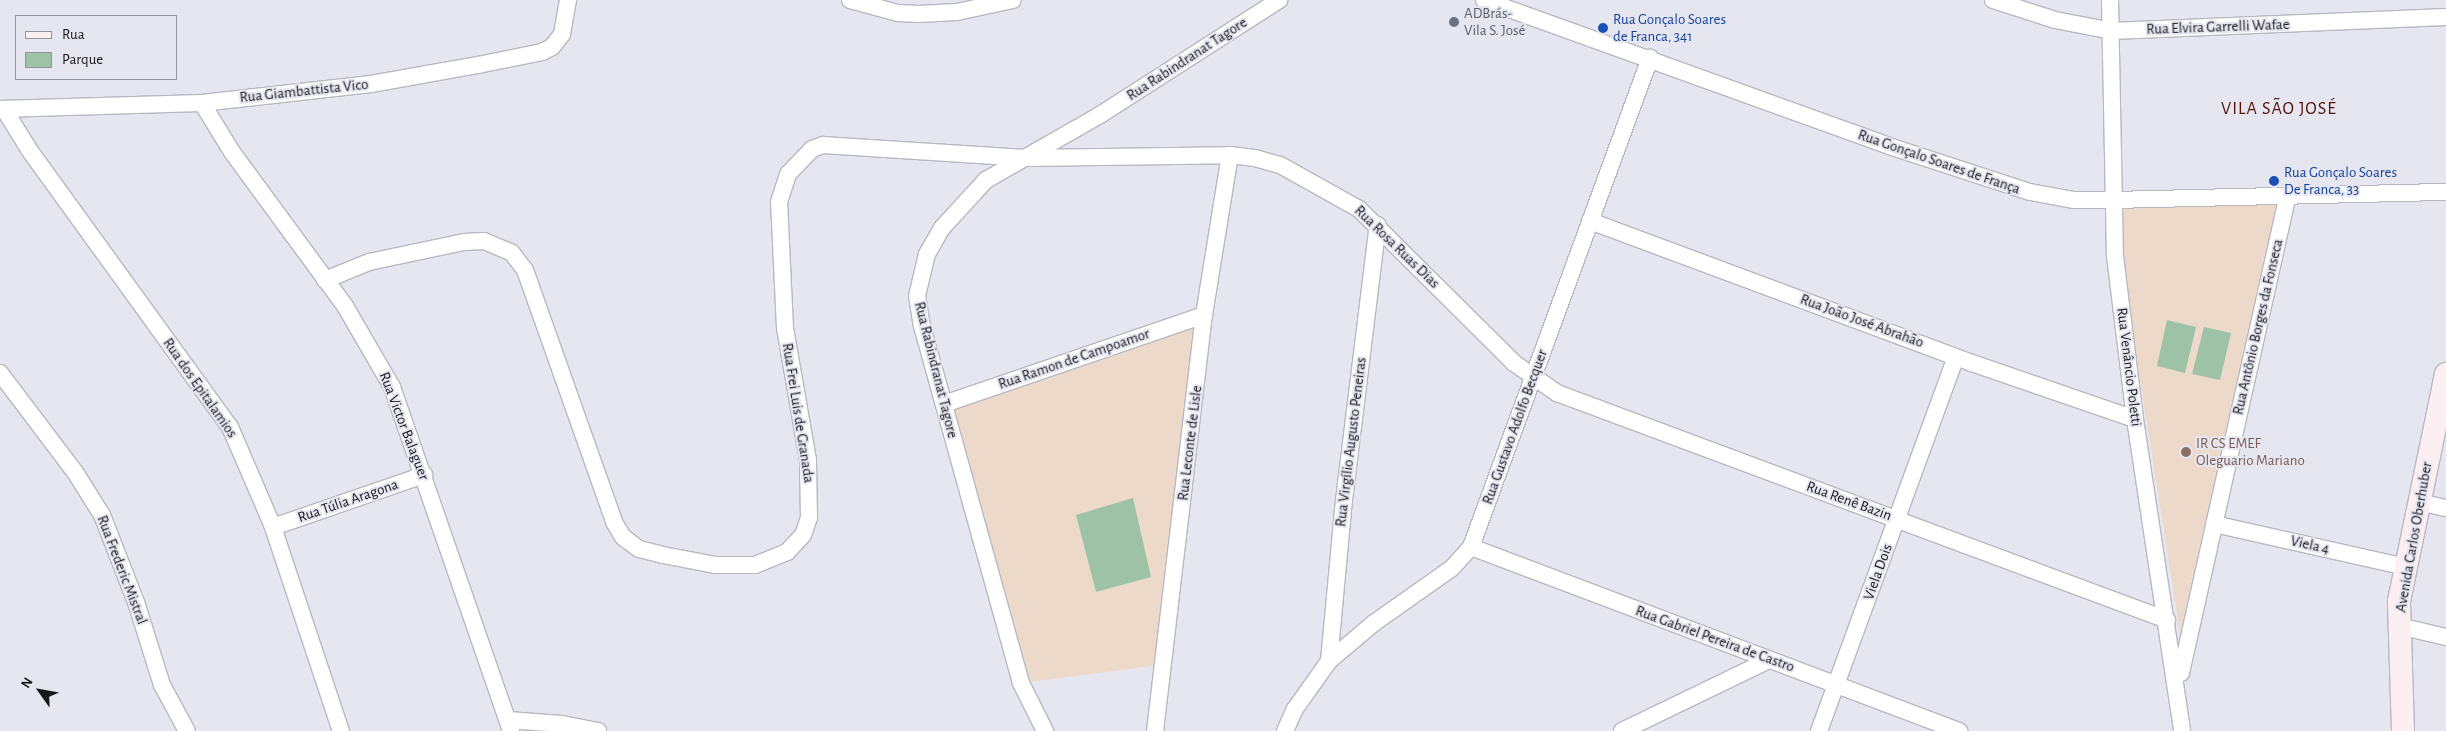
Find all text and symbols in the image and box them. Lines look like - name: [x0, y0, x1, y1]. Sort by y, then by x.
- place label: ADBrás- Vila S. José: [1464, 4, 1525, 39]
- place label: Rua Gonçalo Soares de Franca, 341: [1613, 10, 1726, 45]
- street label: Rua Rabindranat Tagore: [1123, 13, 1251, 105]
- legend: [15, 15, 178, 80]
- marker: ADBrás- Vila S. José: [1448, 16, 1460, 28]
- street label: Rua Elvira Garrelli Wafae: [2146, 16, 2290, 38]
- marker: Rua Gonçalo Soares de Franca, 341: [1597, 22, 1609, 34]
- text: Rua: [62, 27, 85, 42]
- text: Parque: [62, 52, 103, 67]
- street label: Rua Giambattista Vico: [239, 75, 369, 107]
- district label: VILA SÃO JOSÉ: [2219, 98, 2339, 120]
- street label: Rua Gonçalo Soares de França: [1856, 126, 2022, 198]
- place label: Rua Gonçalo Soares De Franca, 33: [2284, 163, 2397, 198]
- marker: Rua Gonçalo Soares De Franca, 33: [2268, 175, 2280, 187]
- street label: Rua Rosa Ruas Dias: [1351, 202, 1443, 292]
- street label: Rua Antônio Borges da Fonseca: [2229, 237, 2287, 417]
- street label: Rua João José Abrahão: [1798, 290, 1926, 352]
- street label: Rua Rabindranat Tagore: [910, 300, 962, 440]
- street label: Rua Venâncio Poletti: [2113, 307, 2145, 427]
- street label: Rua Ramon de Campoamor: [996, 325, 1152, 393]
- street label: Rua dos Epitalamios: [159, 335, 241, 441]
- street label: Rua Frei Luis de Granada: [778, 342, 818, 484]
- street label: Rua Gustavo Adolfo Becquer: [1479, 347, 1551, 507]
- street label: Rua Virgílio Augusto Peneiras: [1332, 356, 1370, 528]
- street label: Rua Victor Balaguer: [375, 369, 433, 483]
- street label: Rua Leconte de Lisle: [1174, 384, 1206, 502]
- place label: IR CS EMEF Oleguario Mariano: [2196, 434, 2305, 469]
- marker: IR CS EMEF Oleguario Mariano: [2180, 446, 2192, 458]
- street label: Avenida Carlos Oberhuber: [2392, 460, 2436, 614]
- street label: Rua Túlia Aragona: [295, 475, 401, 527]
- street label: Rua Renê Bazin: [1804, 477, 1894, 525]
- street label: Rua Frederic Mistral: [93, 513, 151, 627]
- street label: Viela 4: [2289, 532, 2331, 558]
- street label: Viela Dois: [1860, 542, 1896, 602]
- street label: Rua Gabriel Pereira de Castro: [1633, 602, 1797, 676]
- north arrow: [15, 666, 65, 716]
- text: N: [19, 675, 36, 691]

